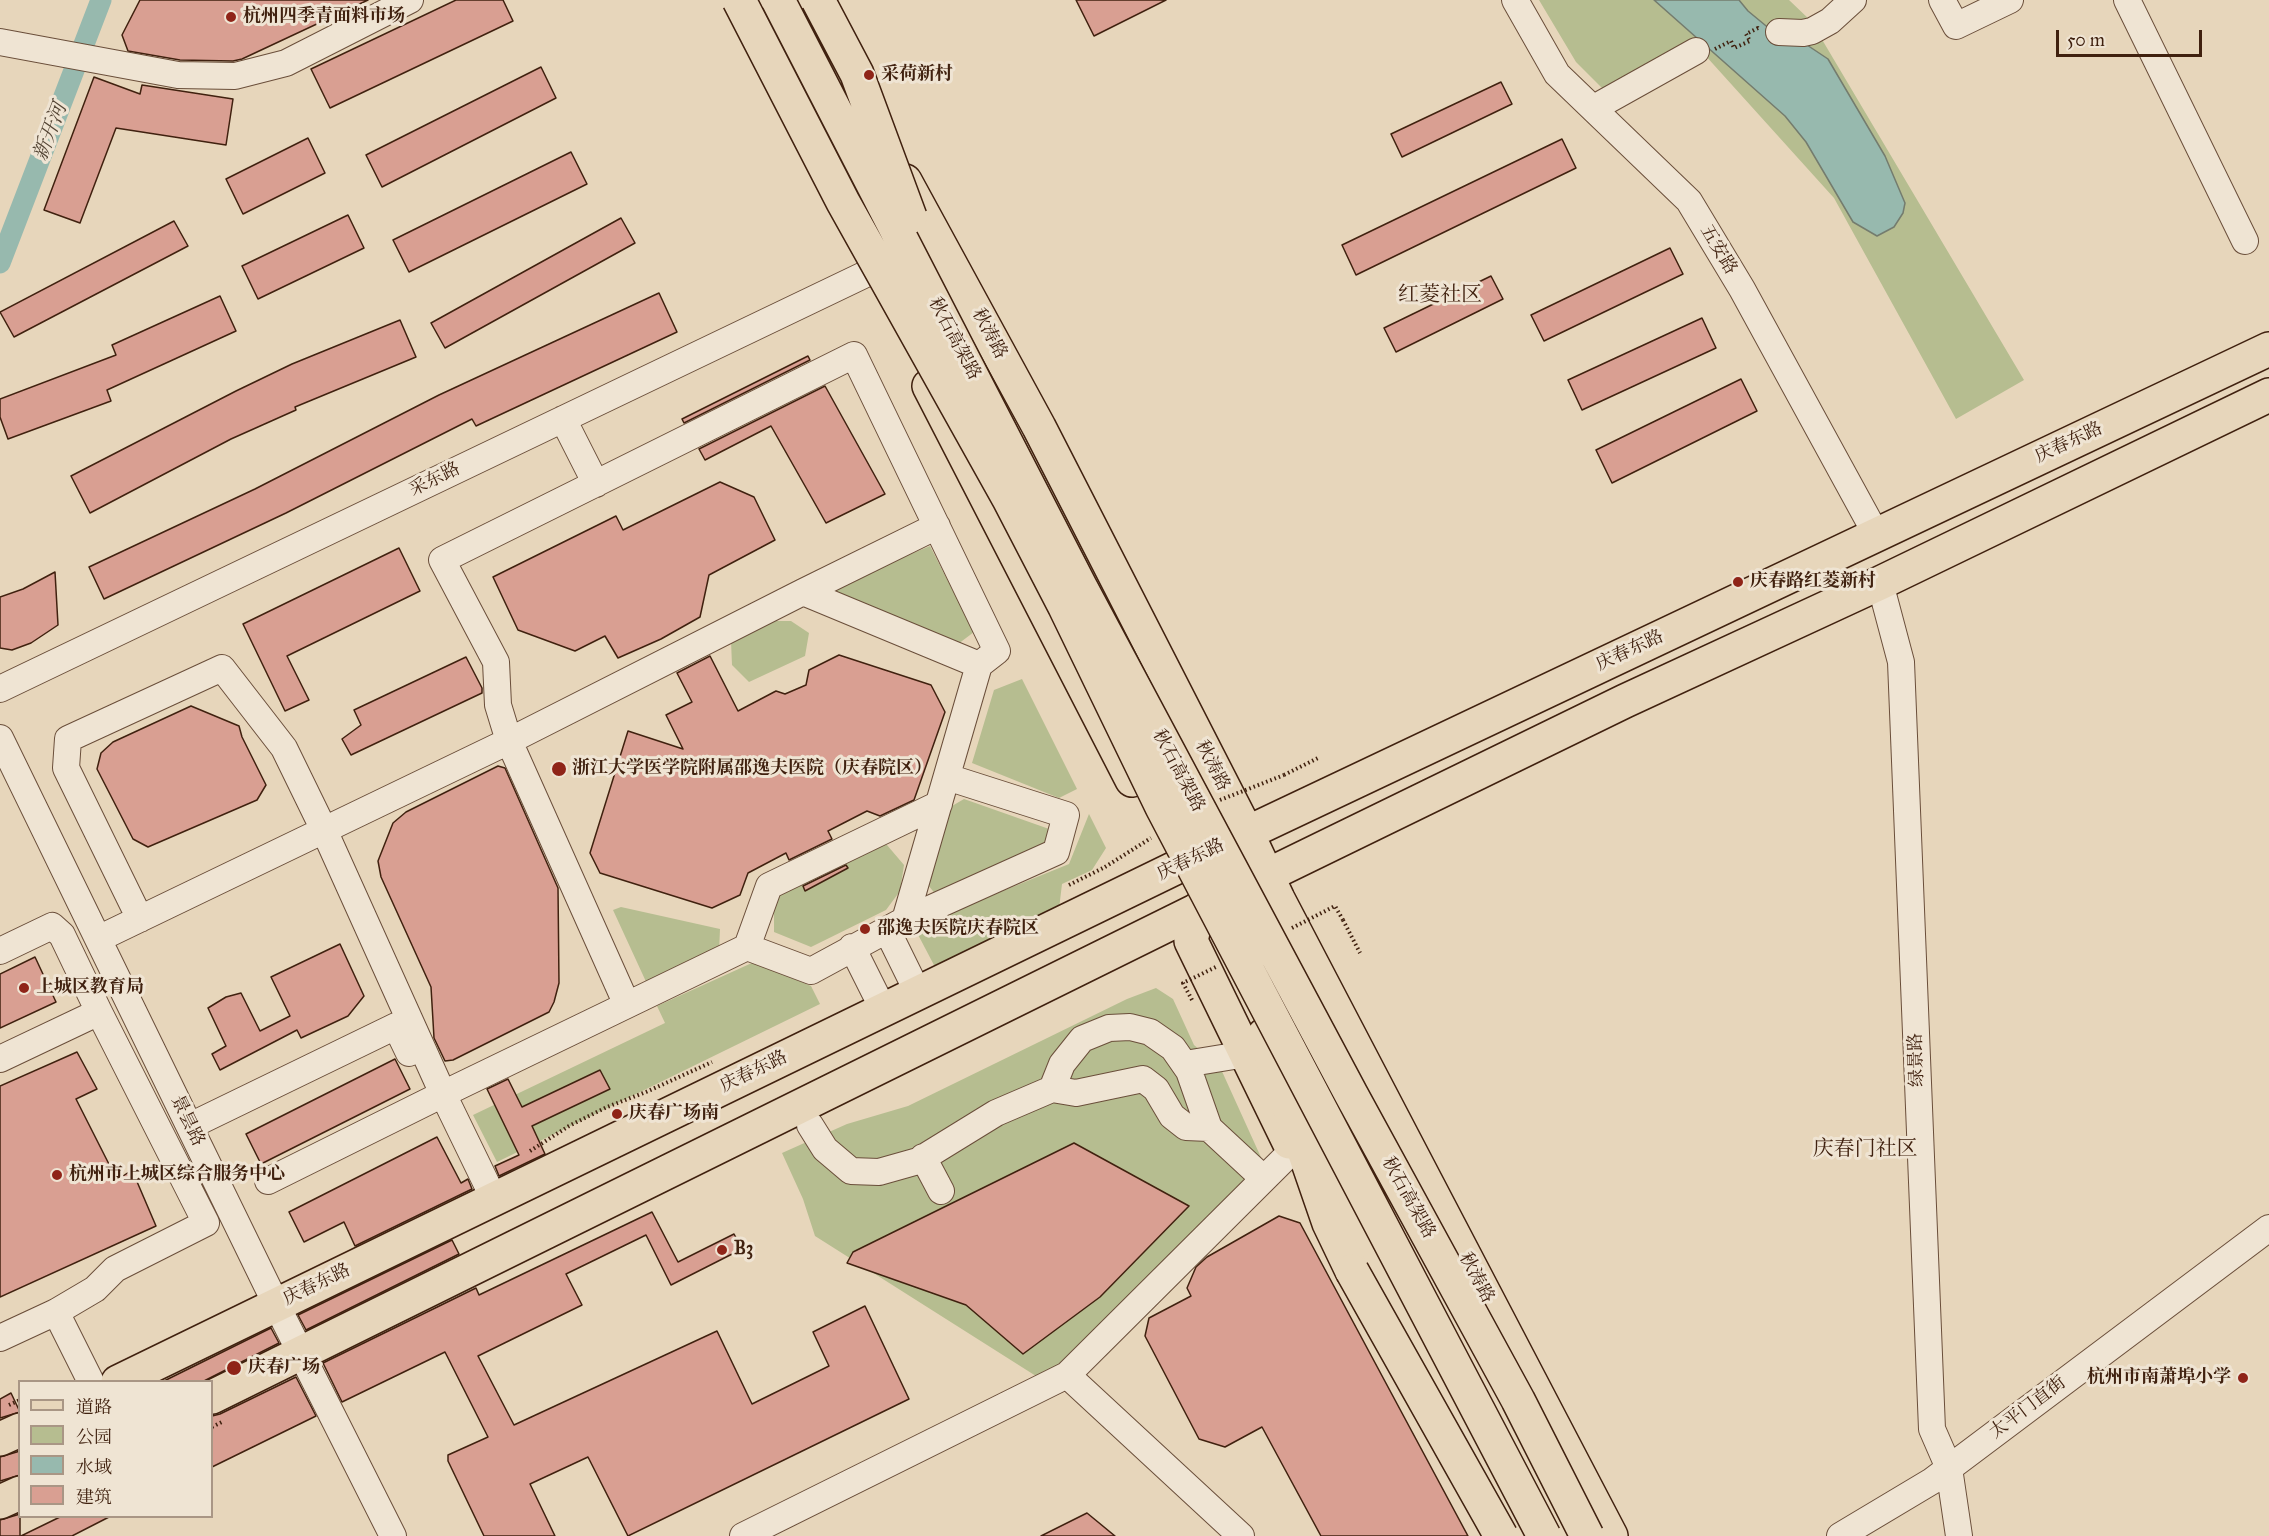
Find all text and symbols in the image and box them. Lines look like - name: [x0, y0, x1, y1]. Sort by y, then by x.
- place label: 杭州四季青面料市场: [243, 6, 405, 28]
- marker: 杭州四季青面料市场: [224, 10, 238, 24]
- scale bar: [2059, 18, 2204, 56]
- text: 50 m: [2067, 29, 2105, 51]
- place label: 采荷新村: [881, 64, 953, 86]
- marker: 采荷新村: [862, 68, 876, 82]
- water label: 新开河: [29, 100, 73, 164]
- street label: 五安路: [1695, 221, 1741, 279]
- district label: 红菱社区: [1398, 283, 1482, 309]
- street label: 秋石高架路: [923, 294, 985, 384]
- street label: 秋涛路: [967, 305, 1011, 363]
- street label: 庆春东路: [2032, 418, 2106, 468]
- street label: 采东路: [406, 458, 464, 502]
- place label: 庆春路红菱新村: [1750, 571, 1876, 593]
- marker: 庆春路红菱新村: [1731, 575, 1745, 589]
- street label: 庆春东路: [1593, 626, 1667, 676]
- street label: 秋石高架路: [1147, 726, 1209, 816]
- street label: 秋涛路: [1190, 737, 1234, 795]
- place label: 浙江大学医学院附属邵逸夫医院（庆春院区）: [572, 758, 932, 780]
- marker: 浙江大学医学院附属邵逸夫医院（庆春院区）: [550, 760, 568, 778]
- street label: 庆春东路: [1154, 835, 1228, 885]
- place label: 邵逸夫医院庆春院区: [877, 918, 1039, 940]
- marker: 邵逸夫医院庆春院区: [858, 922, 872, 936]
- place label: 上城区教育局: [36, 977, 144, 999]
- marker: 上城区教育局: [17, 981, 31, 995]
- street label: 绿景路: [1905, 1033, 1929, 1087]
- street label: 庆春东路: [717, 1047, 791, 1097]
- street label: 景昙路: [165, 1092, 209, 1150]
- place label: 庆春广场南: [629, 1103, 719, 1125]
- marker: 庆春广场南: [610, 1107, 624, 1121]
- district label: 庆春门社区: [1813, 1137, 1917, 1163]
- street label: 秋石高架路: [1377, 1153, 1439, 1243]
- place label: 杭州市上城区综合服务中心: [69, 1164, 285, 1186]
- marker: 杭州市上城区综合服务中心: [50, 1168, 64, 1182]
- place label: B3: [734, 1239, 753, 1261]
- marker: B3: [715, 1243, 729, 1257]
- street label: 秋涛路: [1454, 1249, 1498, 1307]
- street label: 庆春东路: [280, 1260, 354, 1310]
- place label: 庆春广场: [248, 1357, 320, 1379]
- marker: 庆春广场: [225, 1359, 243, 1377]
- place label: 杭州市南萧埠小学: [2087, 1367, 2231, 1389]
- marker: 杭州市南萧埠小学: [2236, 1371, 2250, 1385]
- street label: 太平门直街: [1986, 1372, 2070, 1444]
- legend: [18, 1380, 213, 1518]
- text: 道路: [76, 1396, 112, 1418]
- text: 公园: [76, 1426, 112, 1448]
- text: 水域: [76, 1456, 112, 1478]
- text: 建筑: [76, 1486, 112, 1508]

